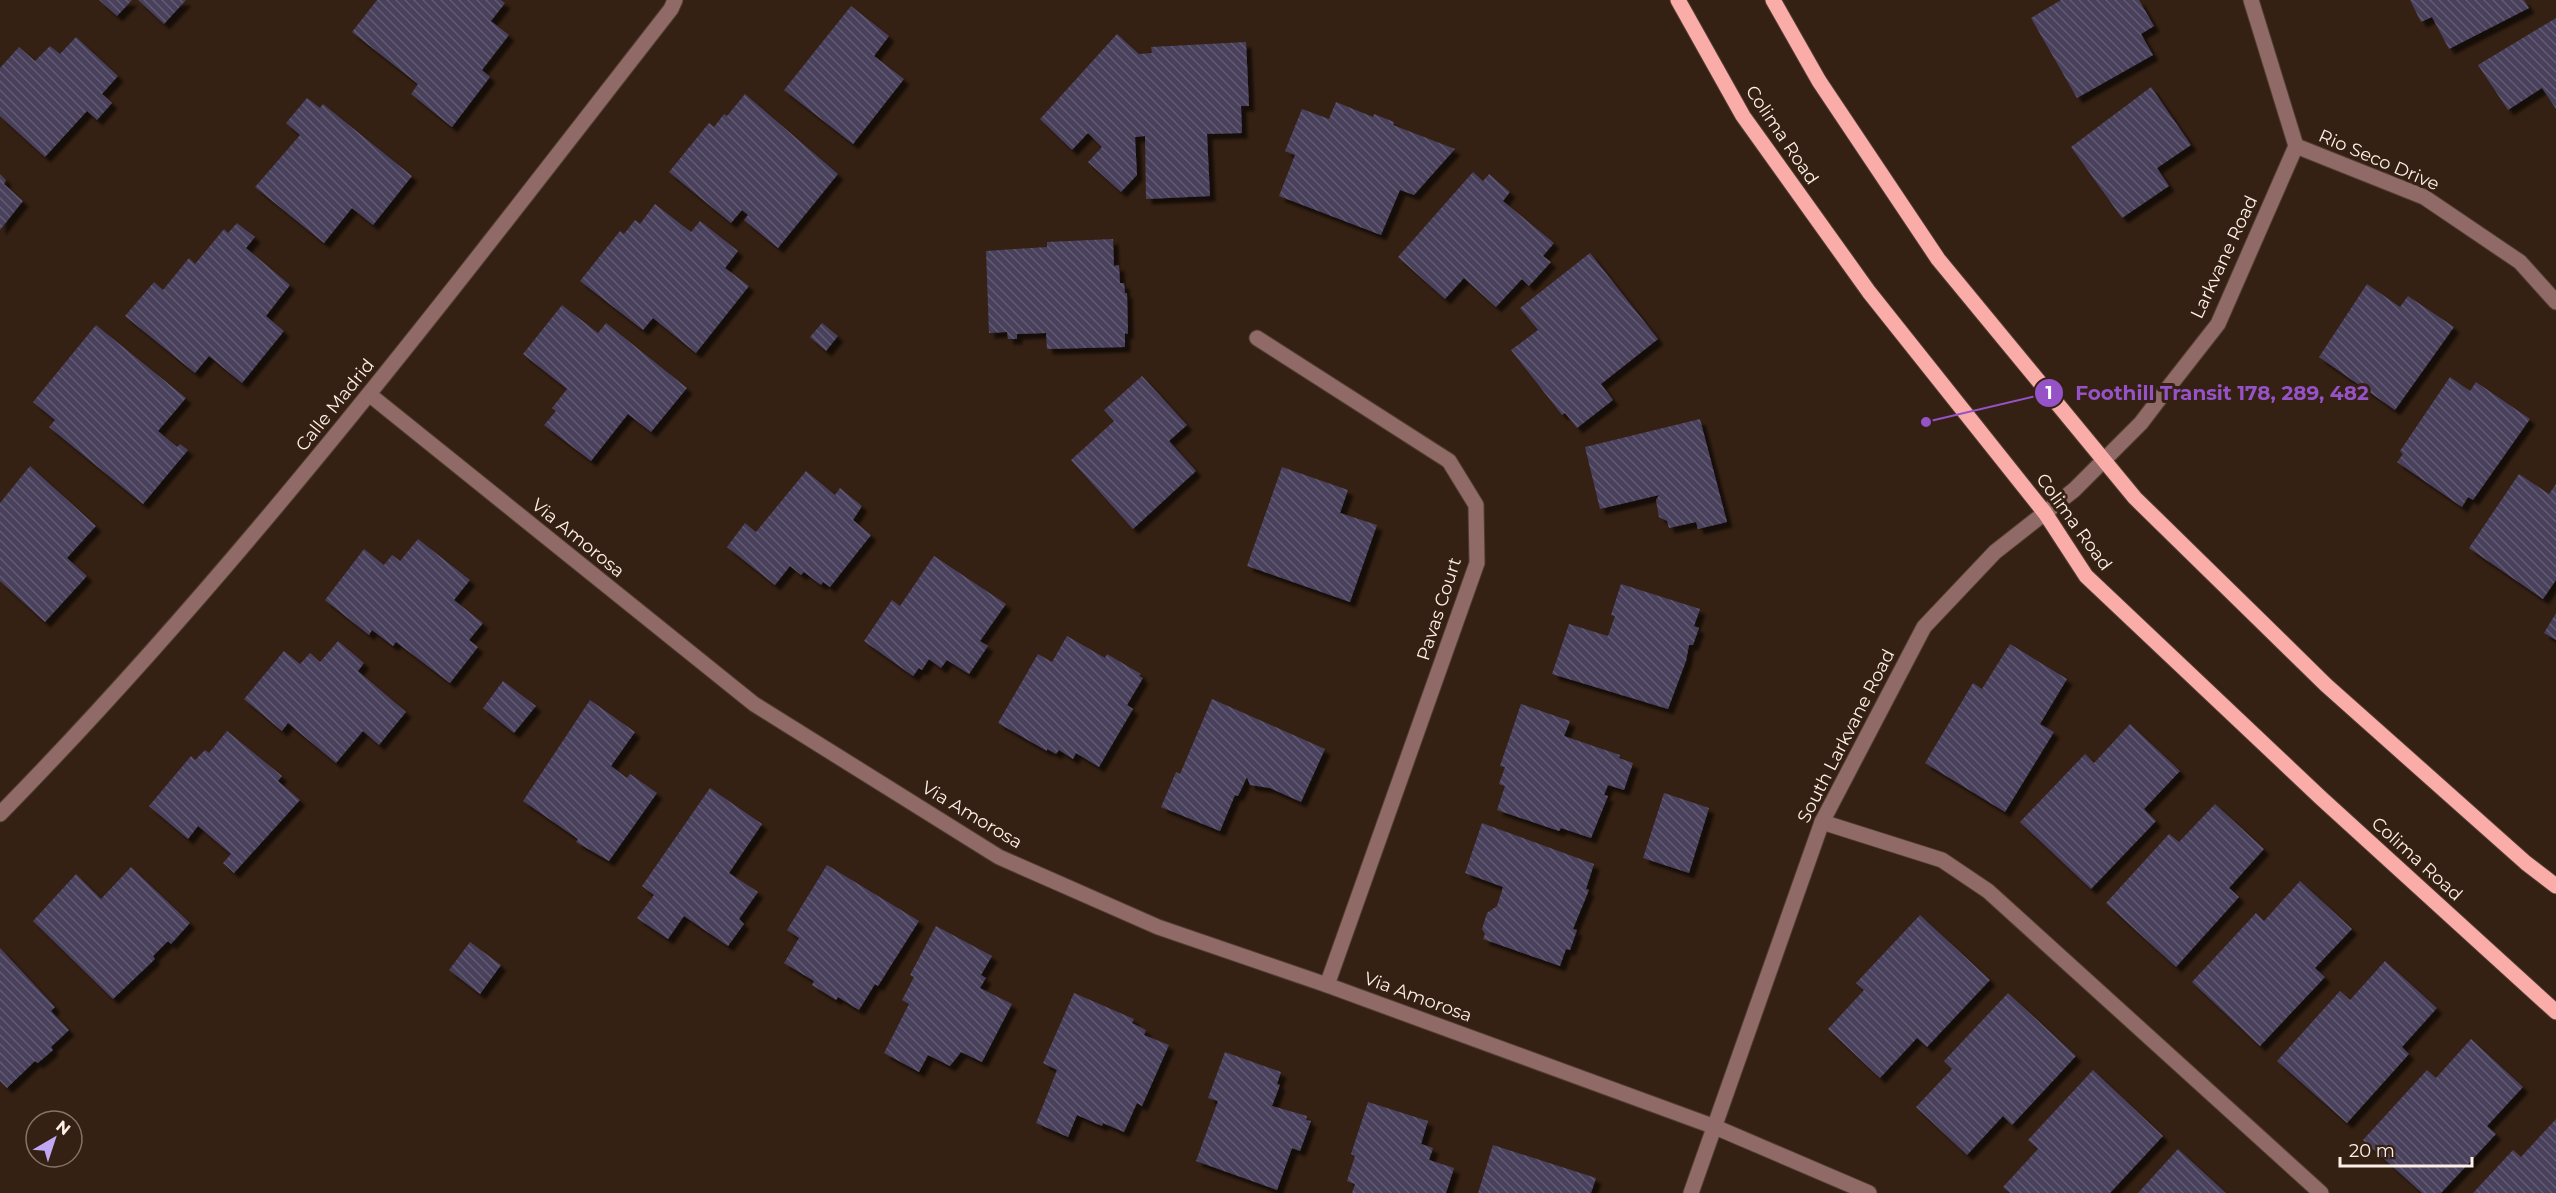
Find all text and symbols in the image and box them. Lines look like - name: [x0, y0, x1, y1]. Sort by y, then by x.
- street label: Colima Road: [1741, 81, 1823, 189]
- street label: Rio Seco Drive: [2315, 125, 2443, 195]
- street label: Larkvane Road: [2186, 192, 2262, 322]
- street label: Calle Madrid: [291, 354, 379, 456]
- callout: Foothill Transit 178, 289, 482: [2034, 374, 2381, 412]
- text: Foothill Transit 178, 289, 482: [2075, 381, 2369, 405]
- text: 1: [2045, 382, 2053, 404]
- street label: Colima Road: [2031, 469, 2117, 575]
- street label: Via Amorosa: [527, 494, 629, 582]
- street label: Pavas Court: [1412, 555, 1466, 663]
- street label: South Larkvane Road: [1793, 645, 1899, 827]
- street label: Via Amorosa: [918, 776, 1026, 854]
- street label: Colima Road: [2367, 812, 2467, 906]
- street label: Via Amorosa: [1361, 967, 1475, 1027]
- north arrow: [24, 1109, 84, 1169]
- text: N: [52, 1116, 74, 1139]
- scale bar: [2340, 1130, 2472, 1168]
- text: 20 m: [2349, 1140, 2395, 1162]

